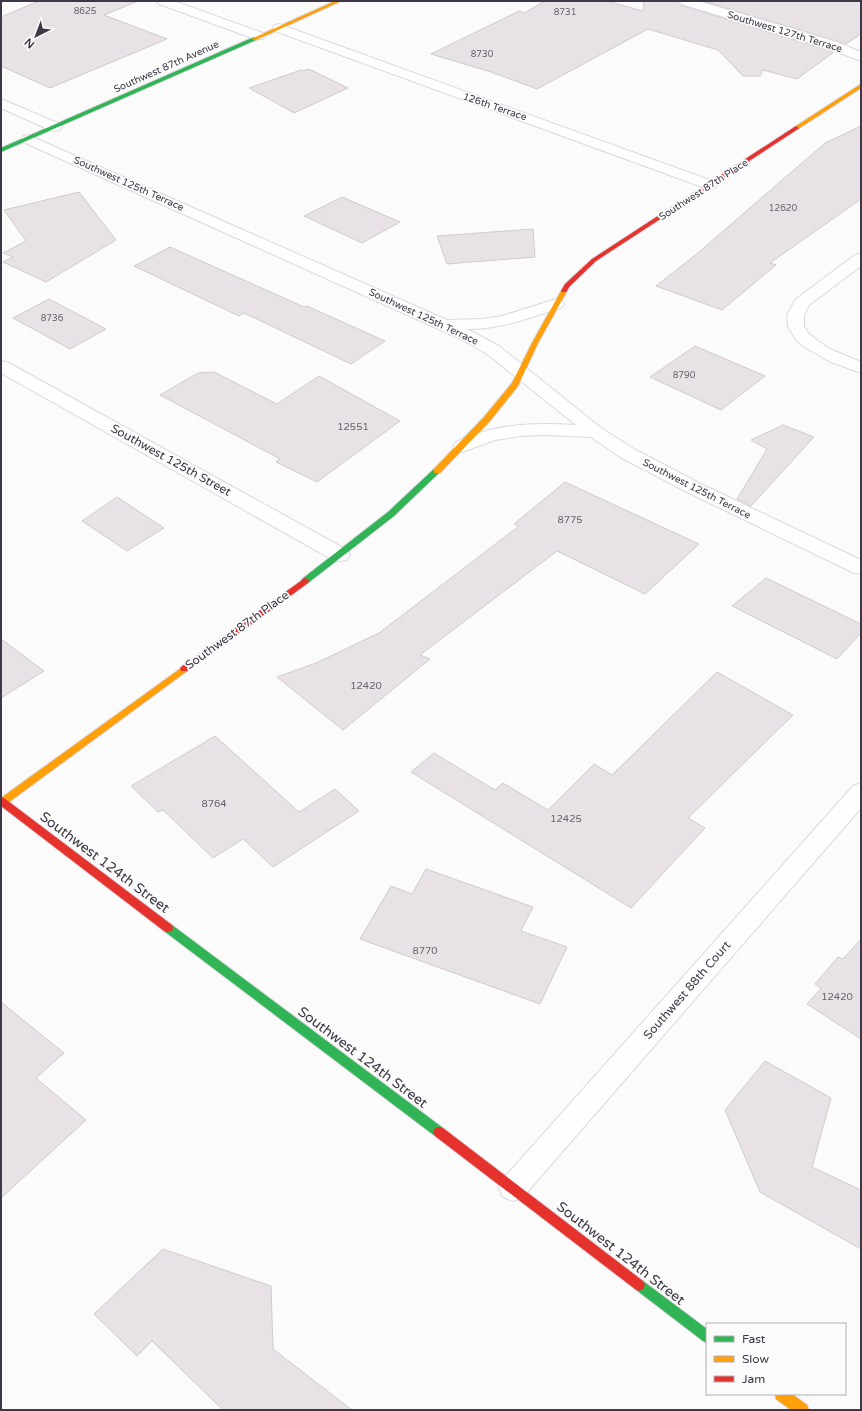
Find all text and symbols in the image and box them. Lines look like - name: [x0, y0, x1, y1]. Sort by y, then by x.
- house number: 8625: [74, 6, 97, 17]
- house number: 8731: [554, 7, 576, 18]
- street label: Southwest 127th Terrace: [726, 9, 844, 55]
- north arrow: [16, 16, 56, 56]
- text: N: [22, 35, 37, 51]
- street label: Southwest 87th Avenue: [112, 38, 221, 96]
- house number: 8730: [471, 49, 494, 60]
- street label: 126th Terrace: [461, 90, 528, 124]
- street label: Southwest 125th Terrace: [72, 154, 186, 214]
- street label: Southwest 87th Place: [657, 156, 751, 223]
- house number: 12620: [769, 203, 797, 214]
- street label: Southwest 125th Terrace: [367, 286, 481, 348]
- house number: 8736: [41, 313, 64, 324]
- house number: 8790: [673, 370, 696, 381]
- street label: Southwest 125th Street: [108, 421, 234, 499]
- house number: 12551: [337, 421, 369, 433]
- street label: Southwest 125th Terrace: [641, 456, 753, 522]
- house number: 8775: [557, 514, 583, 526]
- street label: Southwest 87th Place: [183, 588, 292, 672]
- house number: 12420: [350, 680, 382, 692]
- house number: 8764: [201, 798, 227, 810]
- street label: Southwest 124th Street: [37, 808, 173, 917]
- house number: 12425: [550, 813, 582, 825]
- street label: Southwest 88th Court: [641, 938, 734, 1042]
- house number: 8770: [412, 945, 438, 957]
- house number: 12420: [821, 991, 853, 1003]
- street label: Southwest 124th Street: [295, 1003, 431, 1112]
- street label: Southwest 124th Street: [553, 1198, 689, 1309]
- legend: [706, 1323, 846, 1395]
- text: Fast: [742, 1332, 766, 1346]
- text: Slow: [742, 1352, 769, 1366]
- text: Jam: [742, 1372, 765, 1386]

